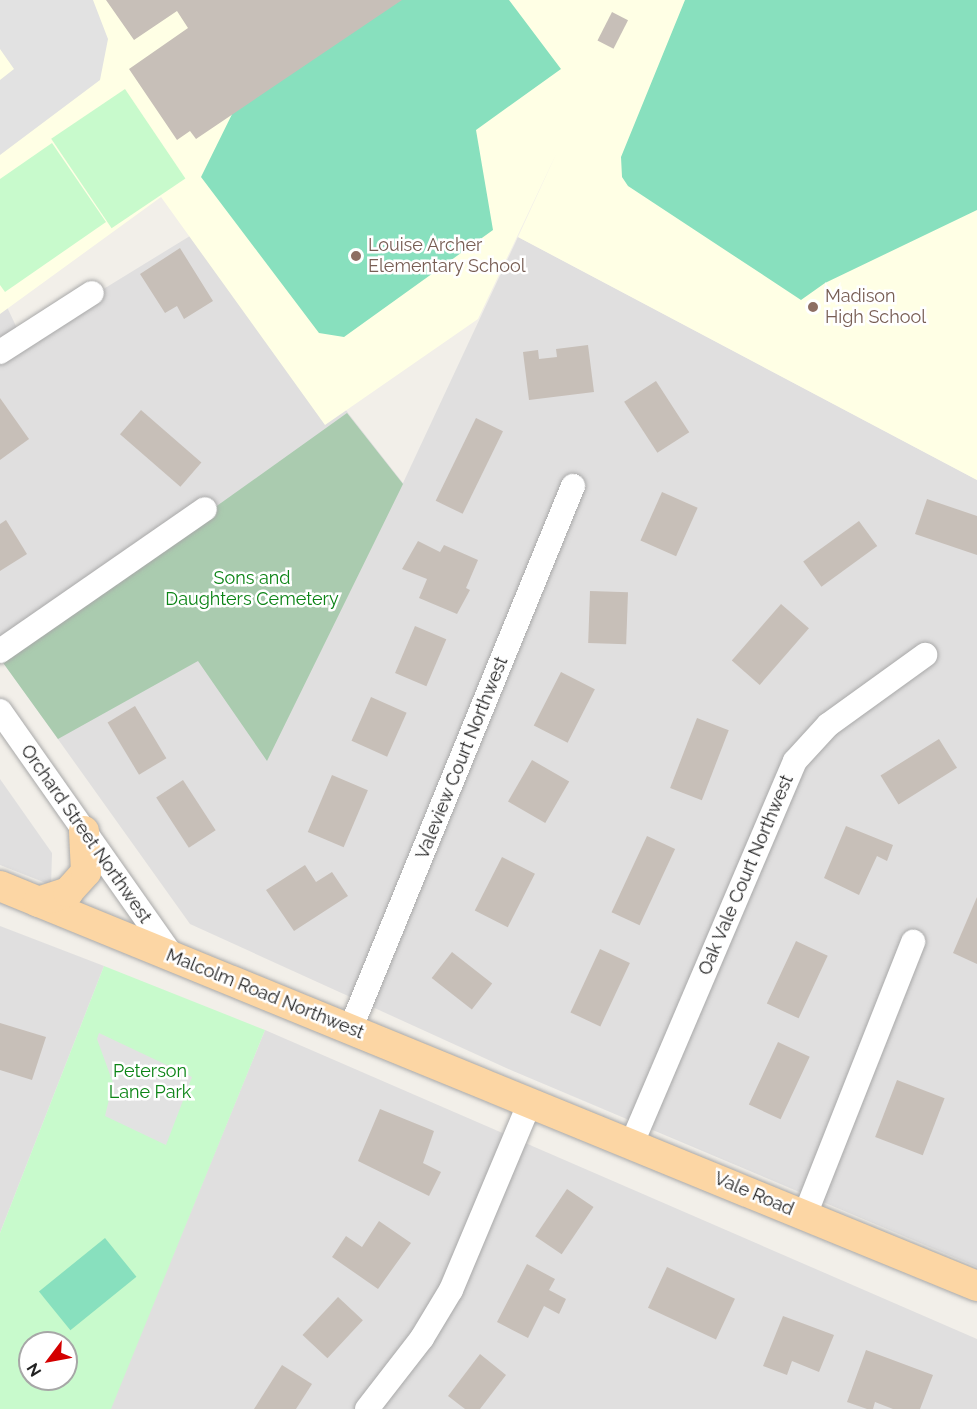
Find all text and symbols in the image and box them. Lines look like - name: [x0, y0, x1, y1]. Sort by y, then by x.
- place label: Louise Archer Elementary School: [368, 235, 526, 278]
- marker: Louise Archer Elementary School: [349, 249, 363, 263]
- place label: Madison High School: [825, 286, 926, 328]
- marker: Madison High School: [806, 300, 820, 314]
- park label: Sons and Daughters Cemetery: [165, 568, 339, 610]
- street label: Valeview Court Northwest: [411, 653, 513, 863]
- street label: Orchard Street Northwest: [16, 741, 156, 927]
- street label: Oak Vale Court Northwest: [694, 771, 798, 979]
- street label: Malcolm Road Northwest: [163, 944, 367, 1044]
- park label: Peterson Lane Park: [109, 1061, 191, 1104]
- street label: Vale Road: [711, 1168, 797, 1220]
- north arrow: [18, 1331, 78, 1391]
- text: N: [23, 1360, 45, 1380]

